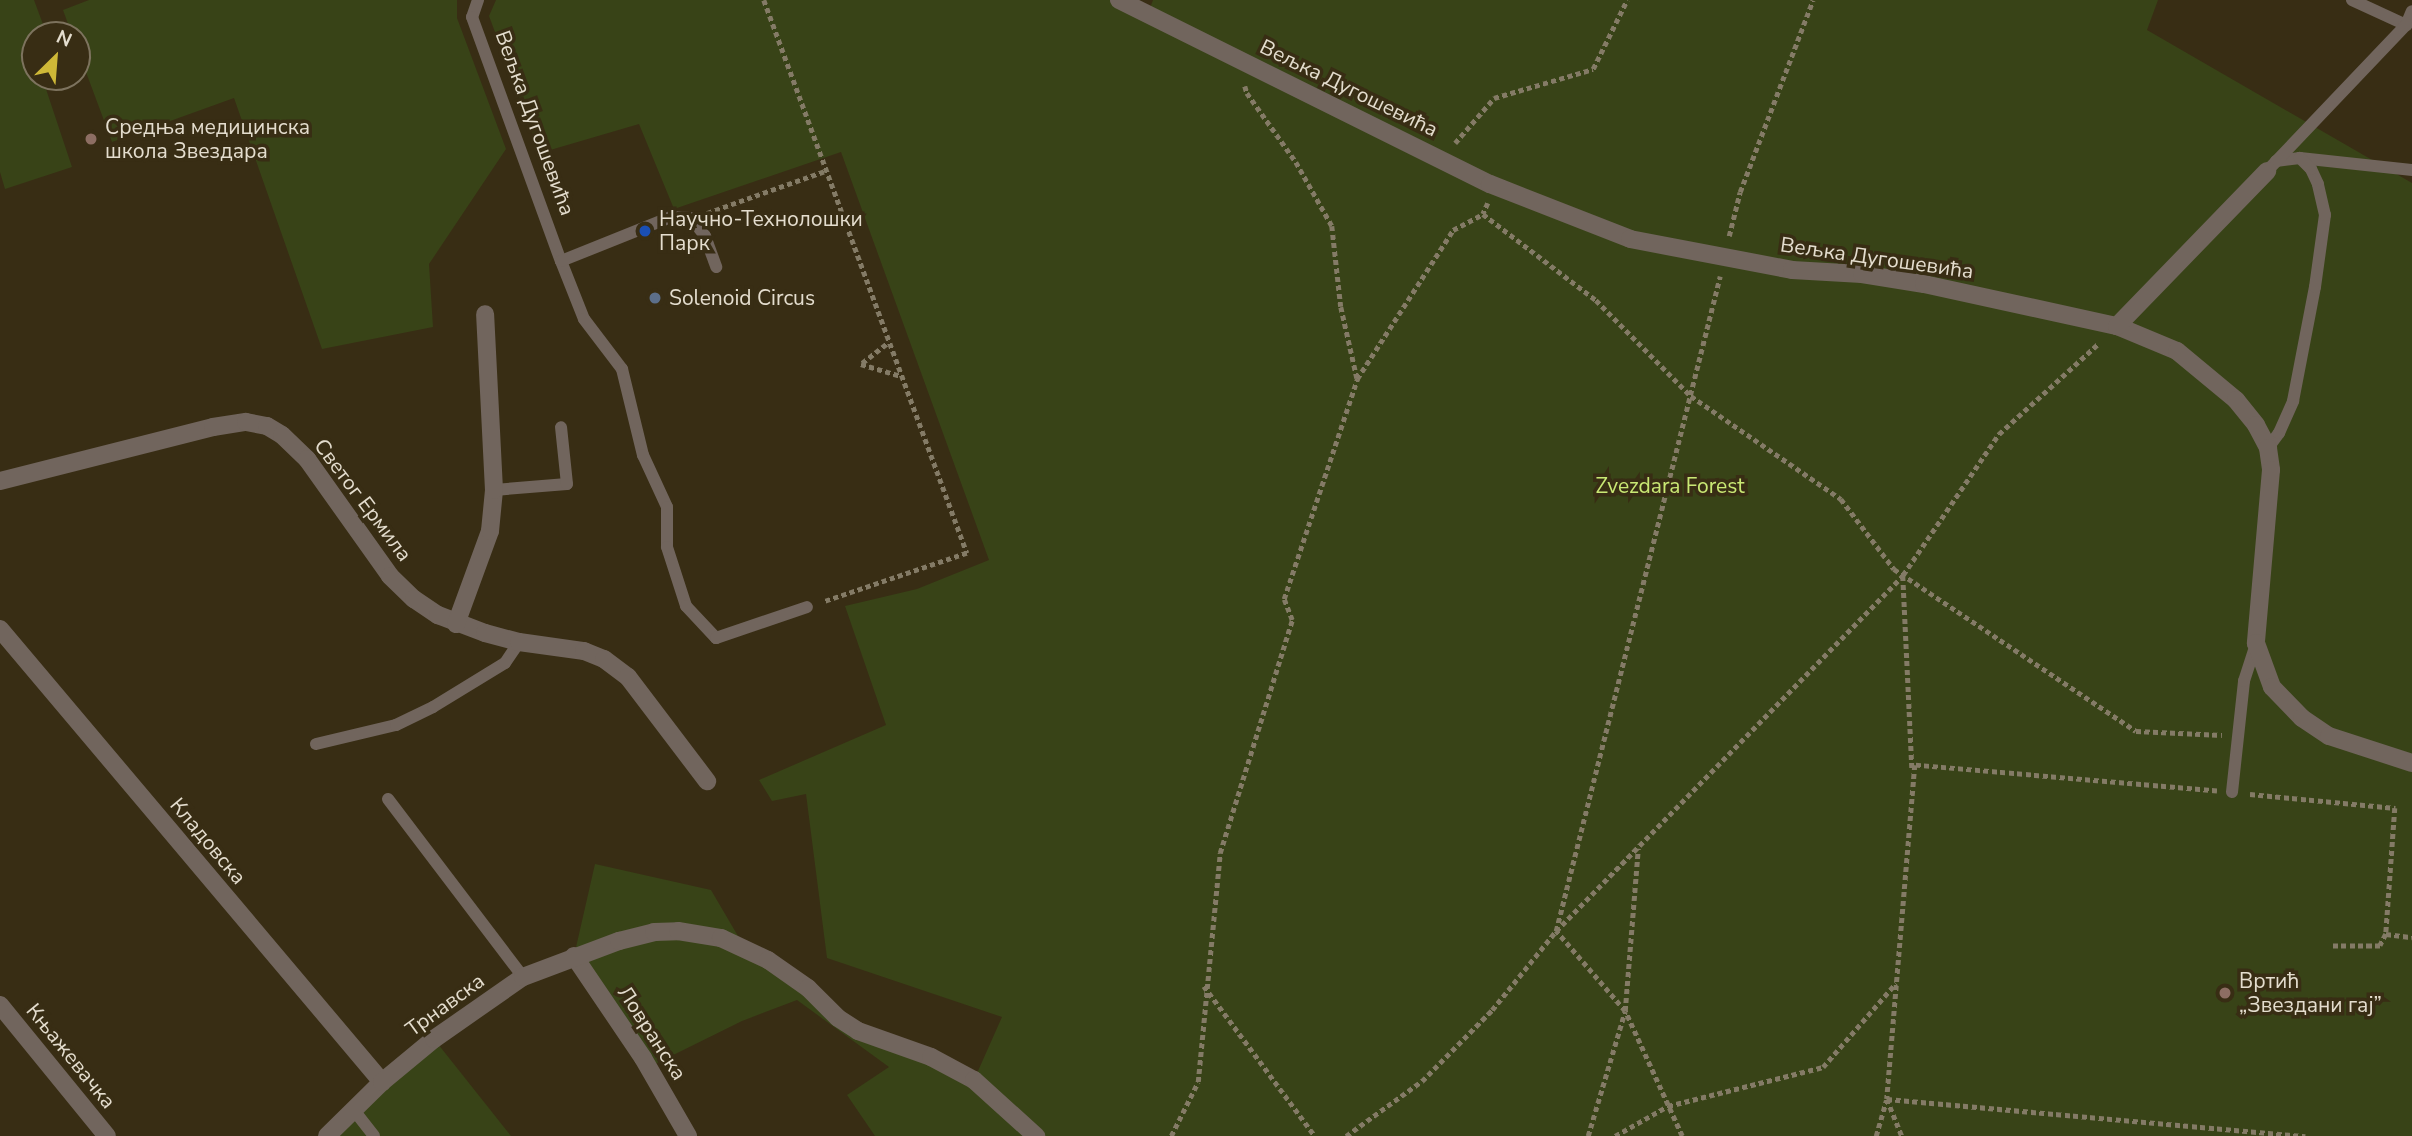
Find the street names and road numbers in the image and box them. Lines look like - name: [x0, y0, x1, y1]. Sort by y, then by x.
- street label: Вељка Дугошевића: [490, 27, 580, 219]
- street label: Вељка Дугошевића: [1256, 34, 1442, 142]
- street label: Вељка Дугошевића: [1779, 232, 1975, 284]
- street label: Светог Ермила: [309, 434, 417, 566]
- street label: Кладовска: [165, 793, 251, 889]
- street label: Трнавска: [401, 968, 489, 1042]
- street label: Ловранска: [612, 981, 692, 1085]
- street label: Књажевачка: [21, 998, 121, 1114]

